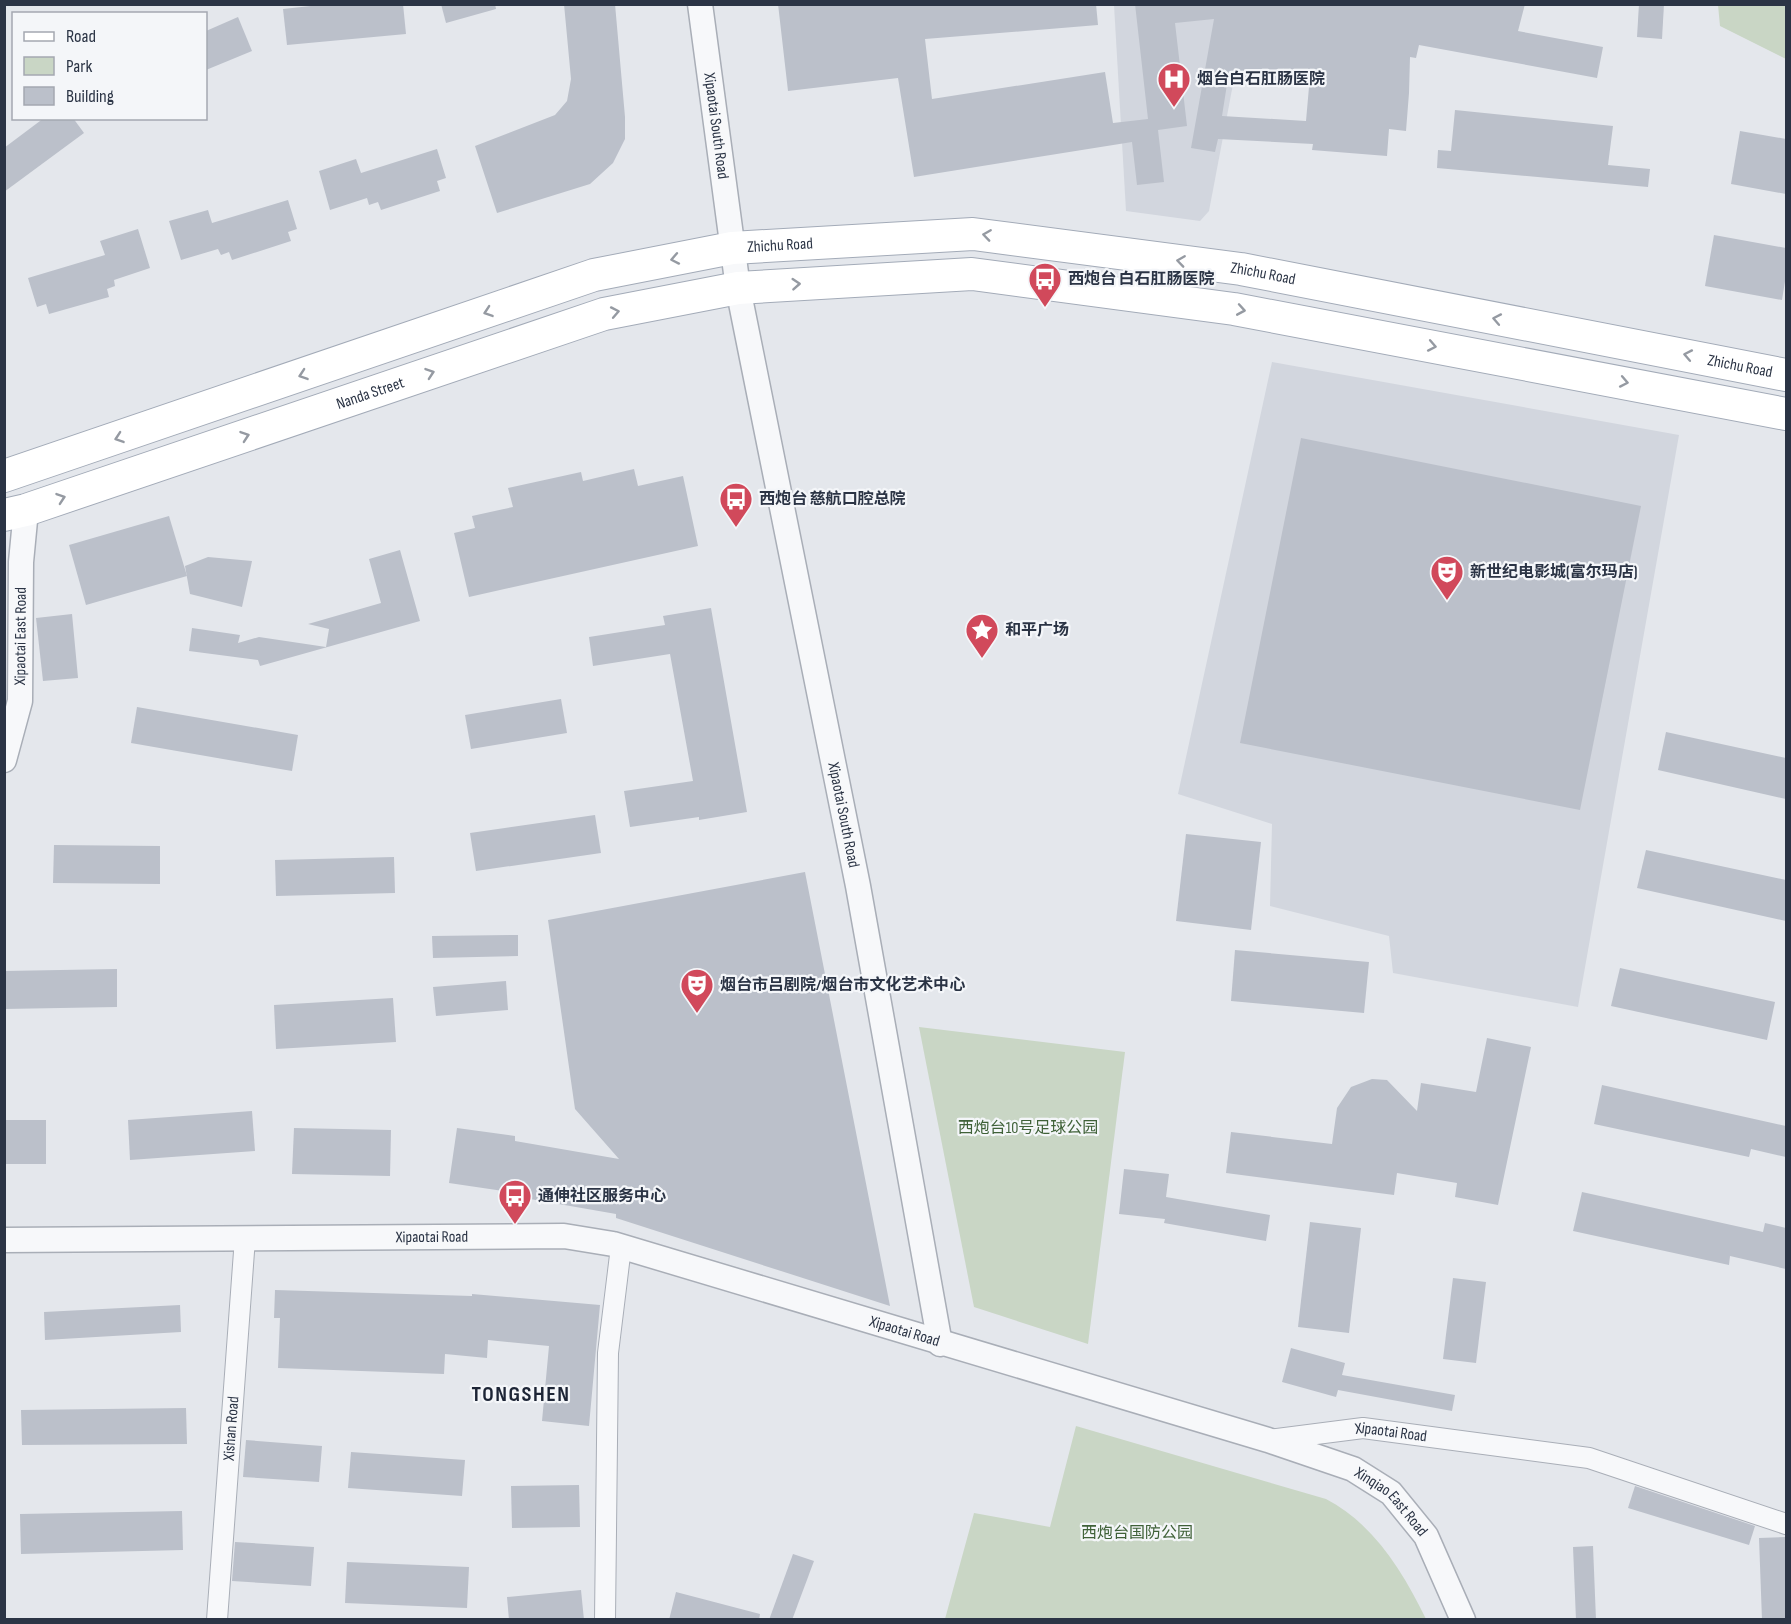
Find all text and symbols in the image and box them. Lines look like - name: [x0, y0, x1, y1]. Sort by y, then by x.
- legend: [12, 12, 207, 120]
- text: Road: [66, 26, 96, 47]
- text: Park: [66, 56, 92, 77]
- hospital icon: 烟台白石肛肠医院: [1156, 61, 1192, 108]
- place label: 烟台白石肛肠医院: [1197, 70, 1325, 89]
- street label: Xipaotai South Road: [700, 71, 733, 180]
- text: Building: [66, 86, 114, 107]
- one-way arrow: [983, 230, 992, 242]
- street label: Zhichu Road: [747, 234, 813, 257]
- one-way arrow: [670, 252, 680, 265]
- one-way arrow: [1176, 256, 1185, 268]
- street label: Zhichu Road: [1229, 258, 1297, 289]
- bus stop icon: 西炮台 白石肛肠医院: [1027, 261, 1063, 308]
- place label: 西炮台 白石肛肠医院: [1068, 269, 1215, 289]
- one-way arrow: [792, 278, 801, 291]
- one-way arrow: [1235, 303, 1245, 316]
- one-way arrow: [483, 304, 493, 317]
- one-way arrow: [610, 306, 620, 319]
- one-way arrow: [1492, 313, 1501, 325]
- one-way arrow: [1427, 339, 1437, 352]
- one-way arrow: [1683, 349, 1693, 362]
- street label: Zhichu Road: [1706, 350, 1774, 382]
- one-way arrow: [298, 368, 309, 380]
- one-way arrow: [424, 368, 435, 380]
- street label: Nanda Street: [334, 373, 407, 414]
- one-way arrow: [1619, 375, 1629, 388]
- one-way arrow: [239, 430, 250, 443]
- one-way arrow: [114, 431, 125, 444]
- bus stop icon: 西炮台 慈航口腔总院: [718, 481, 754, 528]
- place label: 西炮台 慈航口腔总院: [759, 489, 906, 509]
- one-way arrow: [55, 493, 66, 506]
- theatre icon: 新世纪电影城(富尔玛店): [1429, 554, 1465, 601]
- place label: 新世纪电影城(富尔玛店): [1470, 562, 1637, 582]
- street label: Xipaotai East Road: [11, 587, 30, 686]
- place icon: 和平广场: [964, 612, 1000, 659]
- place label: 和平广场: [1005, 621, 1069, 640]
- street label: Xipaotai South Road: [824, 760, 864, 869]
- theatre icon: 烟台市吕剧院/烟台市文化艺术中心: [679, 967, 715, 1014]
- place label: 烟台市吕剧院/烟台市文化艺术中心: [720, 975, 965, 995]
- park label: 西炮台10号足球公园: [958, 1119, 1098, 1138]
- bus stop icon: 通伸社区服务中心: [497, 1178, 533, 1225]
- place label: 通伸社区服务中心: [538, 1186, 666, 1206]
- street label: Xipaotai Road: [395, 1227, 468, 1247]
- street label: Xipaotai Road: [866, 1311, 942, 1351]
- district label: TONGSHEN: [472, 1381, 570, 1408]
- street label: Xishan Road: [219, 1396, 243, 1462]
- street label: Xipaotai Road: [1353, 1418, 1428, 1446]
- street label: Xinqiao East Road: [1350, 1462, 1432, 1540]
- park label: 西炮台国防公园: [1081, 1524, 1193, 1543]

